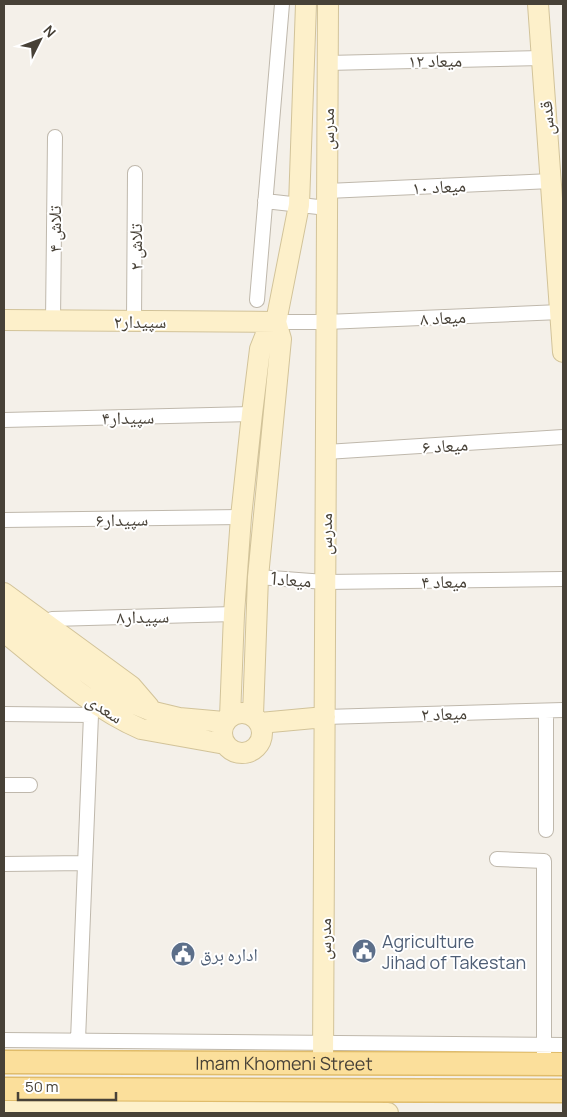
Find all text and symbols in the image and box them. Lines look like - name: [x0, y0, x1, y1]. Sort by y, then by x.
- north arrow: [15, 15, 65, 65]
- text: N: [40, 21, 60, 41]
- street label: میعاد ۱۲: [408, 48, 462, 72]
- street label: قدس: [533, 100, 559, 136]
- street label: مدرس: [315, 108, 339, 150]
- street label: میعاد ۱۰: [411, 173, 467, 199]
- street label: تلاش ۴: [42, 205, 66, 253]
- street label: تلاش ۲: [123, 223, 147, 271]
- street label: میعاد ۸: [419, 304, 467, 330]
- street label: سپیدار۲: [114, 309, 166, 333]
- street label: سپیدار۴: [101, 405, 155, 430]
- street label: میعاد ۶: [421, 431, 469, 459]
- street label: سپیدار۶: [95, 507, 149, 532]
- street label: مدرس: [313, 513, 337, 555]
- street label: میعاد1: [270, 566, 312, 592]
- street label: میعاد ۴: [421, 569, 467, 593]
- street label: سپیدار۸: [116, 604, 170, 629]
- street label: سعدی: [82, 687, 128, 729]
- street label: میعاد ۲: [421, 700, 467, 726]
- street label: مدرس: [312, 918, 336, 960]
- place label: Agriculture Jihad of Takestan: [382, 929, 526, 974]
- public building icon: Agriculture Jihad of Takestan: [351, 938, 377, 964]
- public building icon: اداره برق: [170, 941, 196, 967]
- place label: اداره برق: [200, 942, 258, 966]
- street label: Imam Khomeni Street: [195, 1051, 373, 1075]
- scale bar: [18, 1070, 115, 1102]
- text: 50 m: [25, 1076, 59, 1097]

